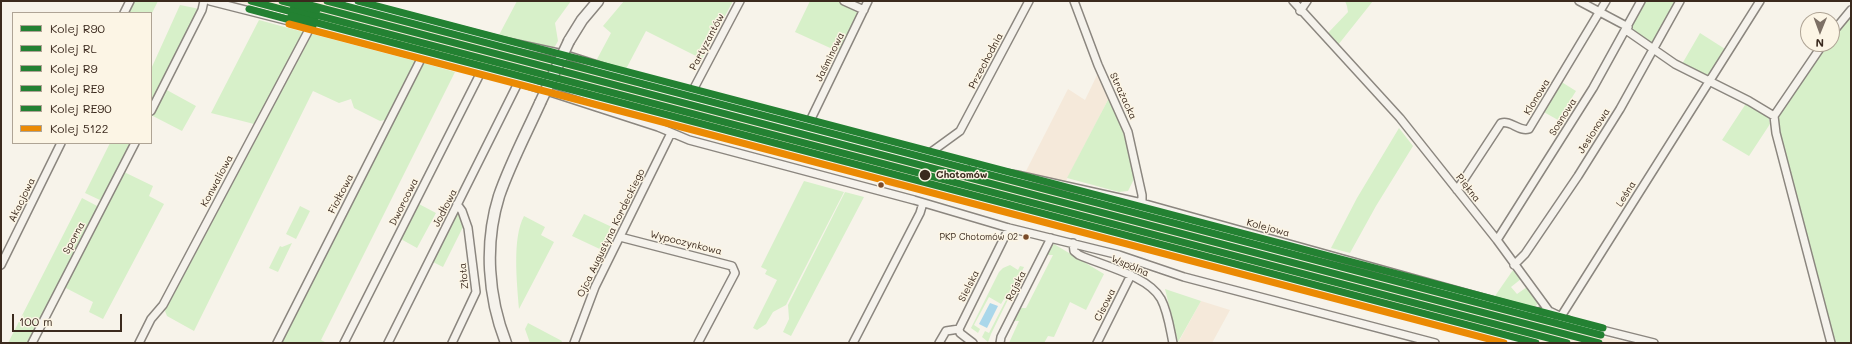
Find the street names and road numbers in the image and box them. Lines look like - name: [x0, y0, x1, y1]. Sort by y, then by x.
- street label: Partyzantów: [687, 12, 727, 72]
- street label: Jaśminowa: [813, 31, 847, 83]
- street label: Przechodnia: [966, 31, 1006, 91]
- street label: Strażacka: [1107, 71, 1139, 121]
- street label: Klonowa: [1522, 77, 1552, 117]
- street label: Sosnowa: [1547, 96, 1579, 138]
- street label: Jesionowa: [1575, 106, 1613, 156]
- street label: Konwaliowa: [198, 153, 236, 209]
- street label: Ojca Augustyna Kordeckiego: [575, 167, 647, 299]
- street label: Fiołkowa: [326, 172, 356, 216]
- street label: Piękna: [1453, 172, 1483, 204]
- street label: Akacjowa: [6, 176, 38, 224]
- street label: Dworcowa: [387, 176, 421, 228]
- street label: Leśna: [1613, 179, 1639, 209]
- street label: Jodłowa: [430, 187, 460, 229]
- street label: Kolejowa: [1245, 217, 1291, 239]
- street label: Sporna: [61, 220, 87, 256]
- street label: Wypoczynkowa: [649, 228, 723, 258]
- street label: Wspólna: [1109, 253, 1151, 279]
- street label: Złota: [457, 262, 471, 290]
- street label: Sielska: [956, 268, 982, 304]
- street label: Rajska: [1003, 269, 1029, 303]
- street label: Cisowa: [1092, 287, 1118, 323]

